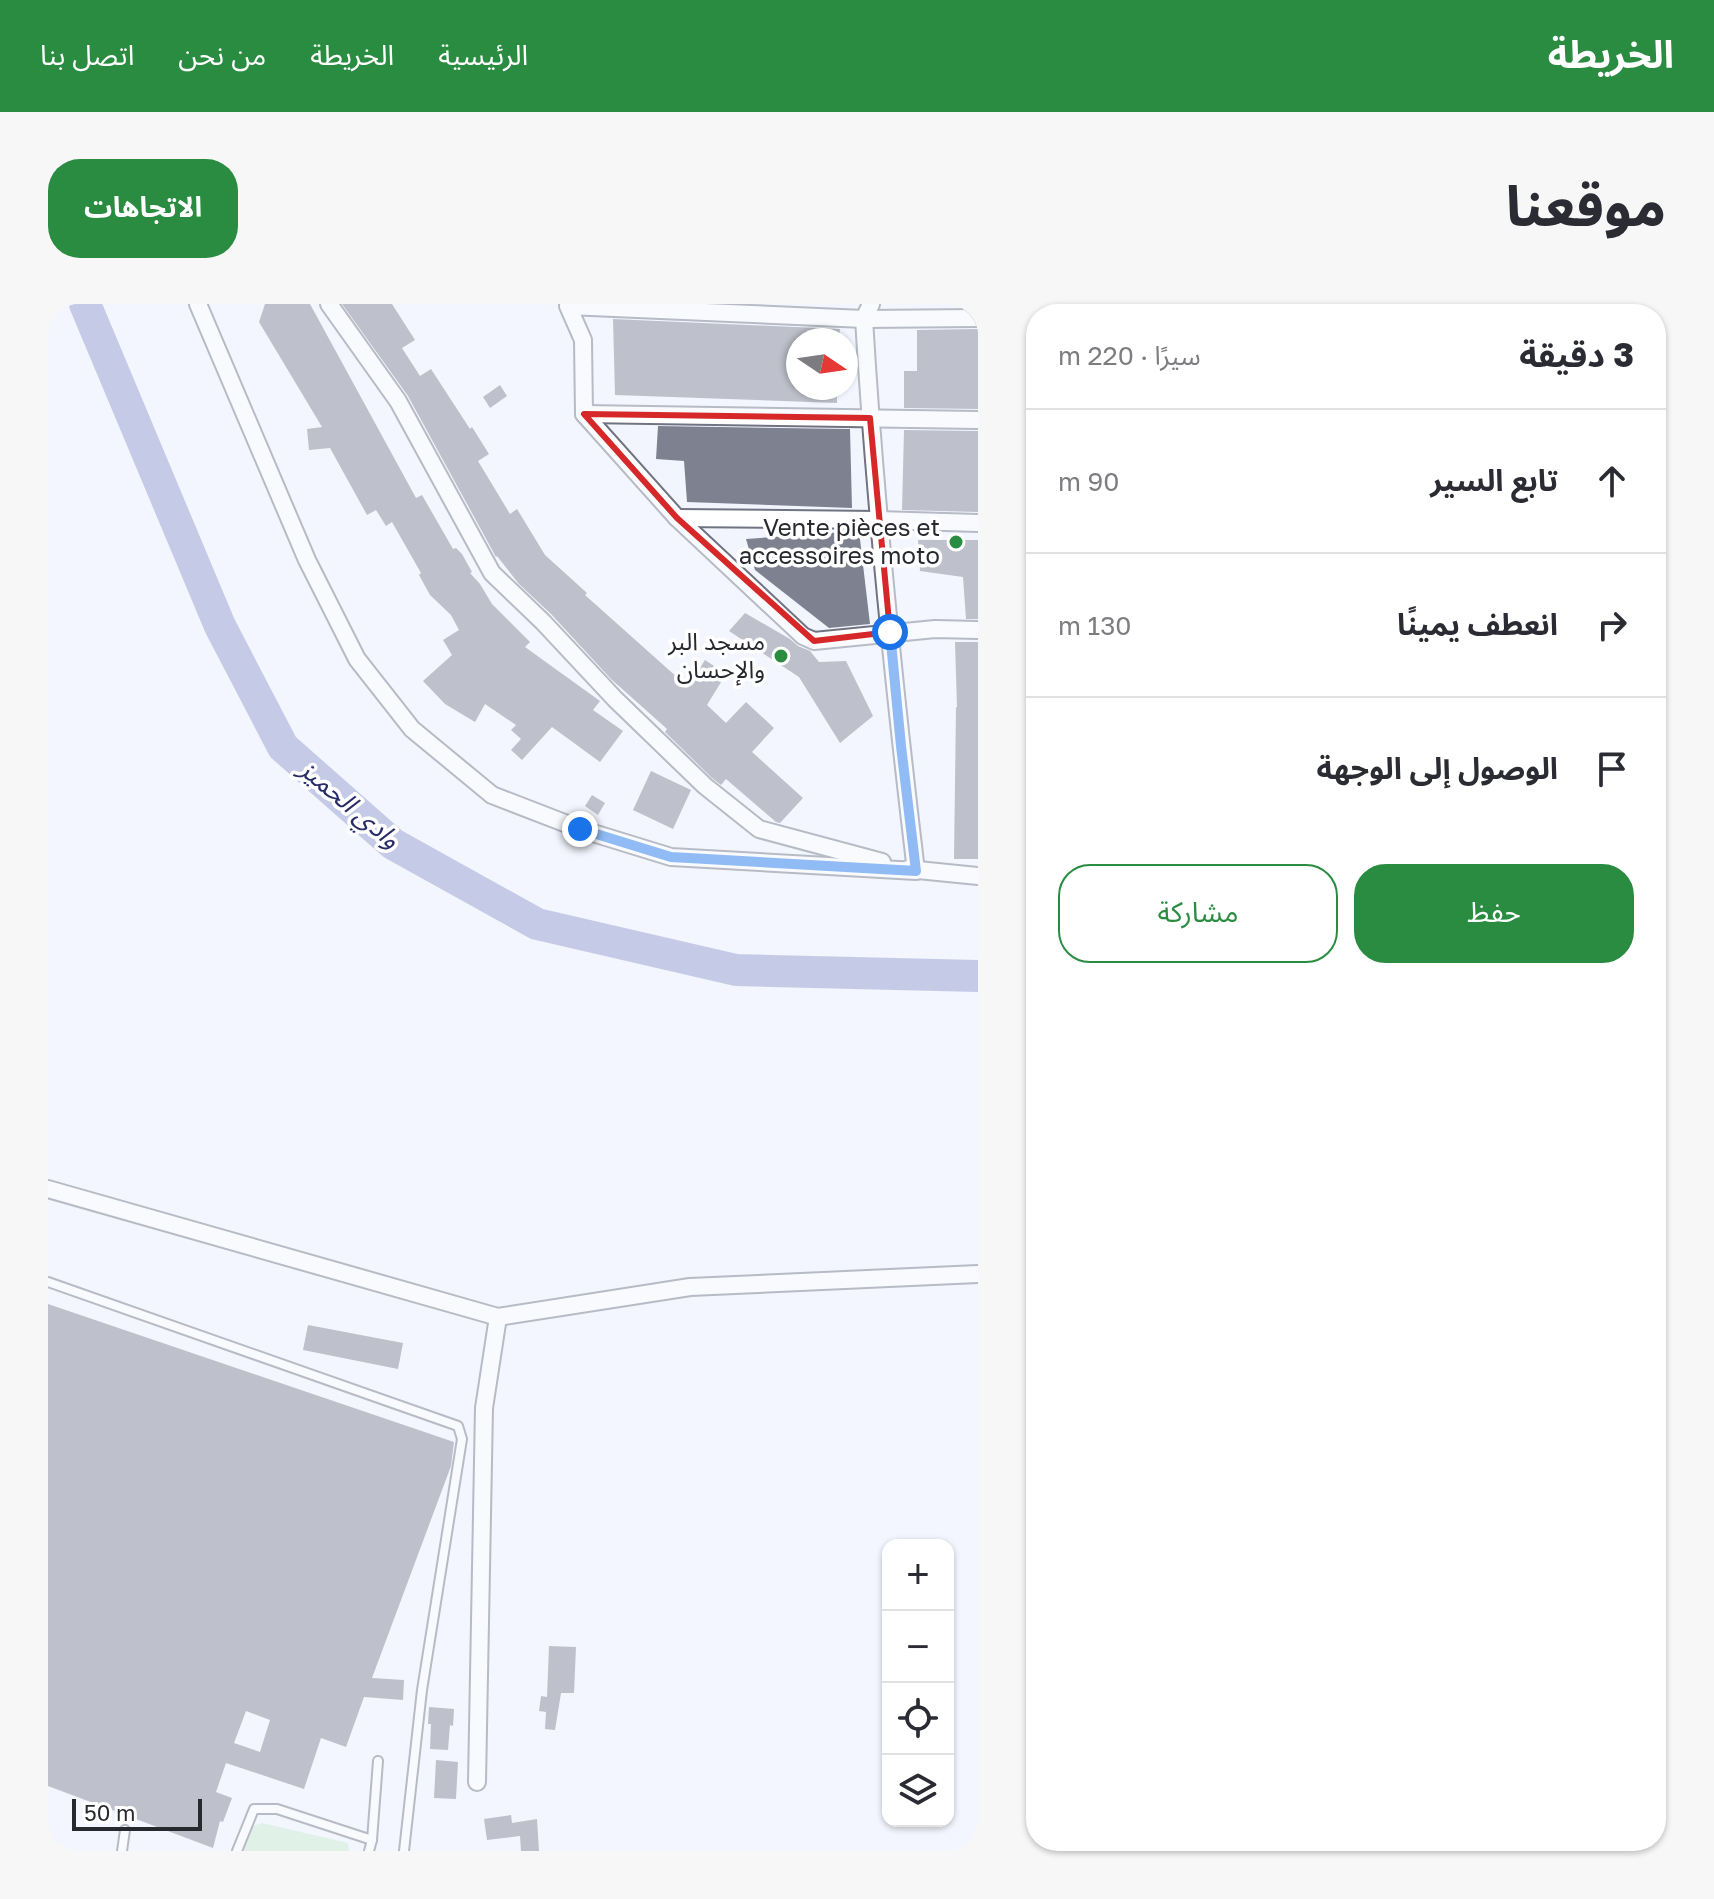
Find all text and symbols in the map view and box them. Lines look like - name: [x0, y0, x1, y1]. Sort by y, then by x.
- text: الخريطة: [1548, 31, 1674, 76]
- text: اتصل بنا: [40, 38, 134, 71]
- text: من نحن: [178, 38, 266, 71]
- text: الخريطة: [310, 38, 394, 71]
- text: الرئيسية: [438, 38, 528, 71]
- button: الاتجاهات: [48, 159, 238, 258]
- text: موقعنا: [1506, 171, 1666, 238]
- north arrow: [786, 328, 858, 400]
- text: 3 دقيقة: [1519, 334, 1634, 374]
- text: سيرًا · 220 m: [1058, 340, 1201, 371]
- icon: ahead: [1590, 459, 1634, 503]
- text: تابع السير: [1430, 462, 1558, 498]
- text: 90 m: [1058, 466, 1119, 497]
- place label: Vente pièces et accessoires moto: [739, 512, 940, 569]
- marker: Vente pièces et accessoires moto: [947, 533, 965, 551]
- icon: right: [1590, 603, 1634, 647]
- text: انعطف يمينًا: [1397, 606, 1558, 642]
- text: 130 m: [1058, 610, 1131, 641]
- route start: [872, 614, 908, 650]
- place label: مسجد البر والإحسان: [667, 626, 765, 686]
- marker: مسجد البر والإحسان: [772, 647, 790, 665]
- icon: arrive: [1590, 747, 1634, 791]
- text: الوصول إلى الوجهة: [1316, 750, 1558, 786]
- water label: وادي الحميز: [289, 752, 407, 858]
- route end: [562, 811, 598, 847]
- button: مشاركة: [1058, 864, 1338, 963]
- button: حفظ: [1354, 864, 1634, 963]
- map controls: [882, 1539, 954, 1827]
- button: +: [882, 1539, 954, 1611]
- button: −: [882, 1611, 954, 1683]
- button: locate: [882, 1683, 954, 1755]
- button: layers: [882, 1755, 954, 1827]
- scale bar: [72, 1795, 202, 1831]
- text: 50 m: [84, 1799, 135, 1826]

